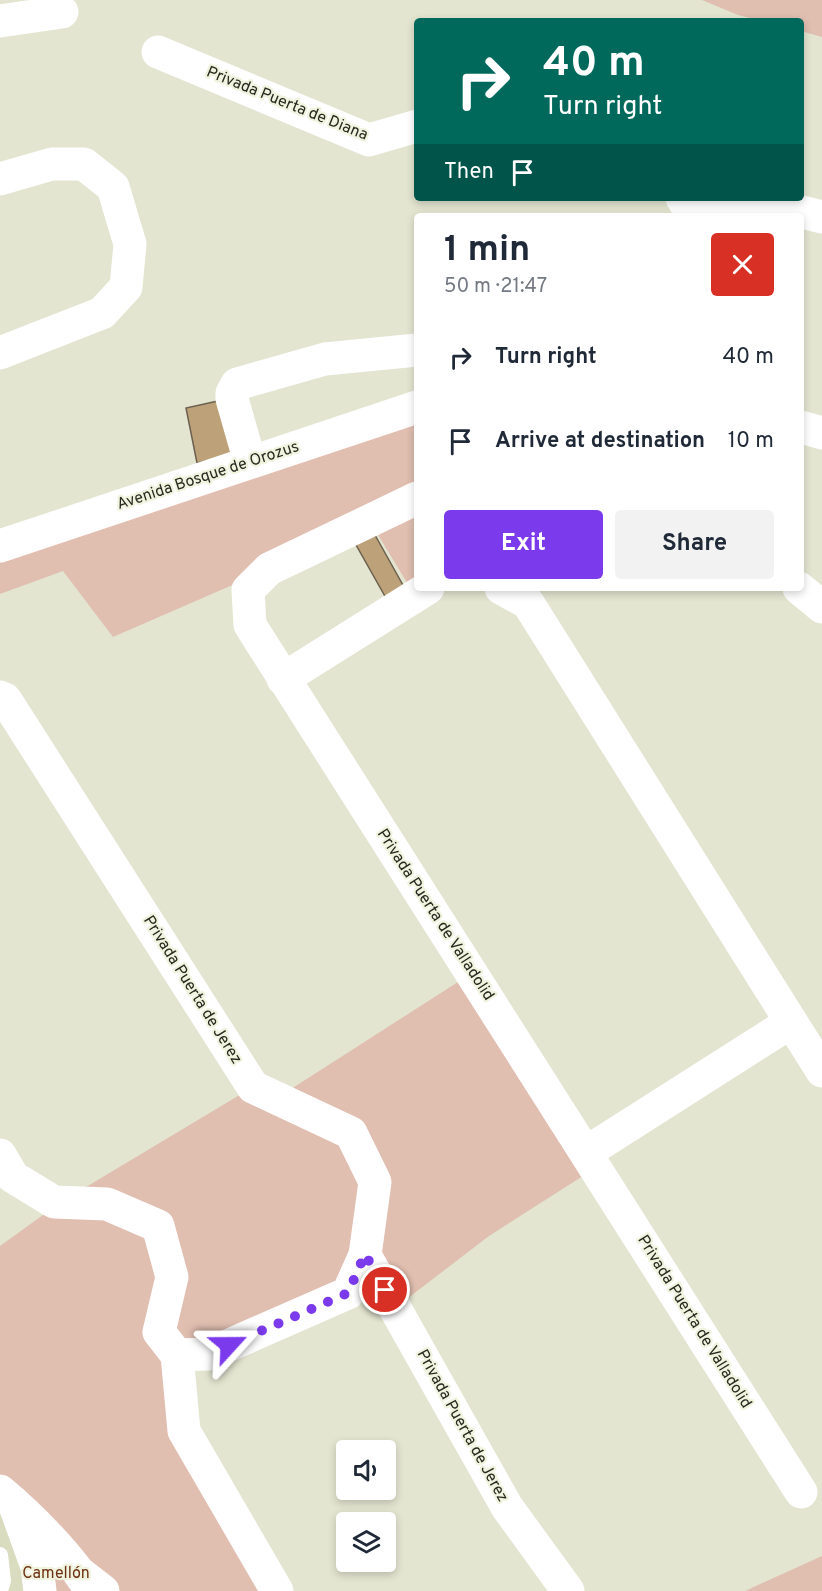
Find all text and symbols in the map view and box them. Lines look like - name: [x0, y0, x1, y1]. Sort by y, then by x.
- text: 40 m: [543, 38, 645, 91]
- icon: right: [444, 42, 522, 120]
- street label: Privada Puerta de Diana: [203, 62, 371, 146]
- text: Turn right: [543, 90, 662, 124]
- icon: arrive: [506, 156, 539, 189]
- text: Then: [444, 159, 494, 186]
- text: 1 min: [444, 228, 530, 274]
- button: close: [711, 233, 774, 296]
- text: 50 m · 21:47: [444, 274, 547, 300]
- icon: right: [444, 341, 477, 374]
- text: Turn right: [495, 344, 597, 371]
- text: 40 m: [722, 344, 774, 371]
- icon: arrive: [444, 425, 477, 458]
- text: Arrive at destination: [495, 428, 705, 455]
- text: 10 m: [728, 428, 774, 455]
- street label: Avenida Bosque de Orozus: [114, 437, 302, 515]
- button: Exit: [444, 510, 603, 579]
- button: Share: [615, 510, 774, 579]
- street label: Privada Puerta de Valladolid: [372, 825, 498, 1005]
- street label: Privada Puerta de Jerez: [138, 912, 246, 1068]
- street label: Privada Puerta de Valladolid: [632, 1232, 756, 1412]
- pin: [359, 1264, 410, 1315]
- icon: arrive: [368, 1273, 401, 1306]
- position arrow: [197, 1313, 261, 1377]
- street label: Privada Puerta de Jerez: [412, 1346, 512, 1506]
- map controls: [336, 1440, 396, 1572]
- button: sound: [336, 1440, 396, 1500]
- button: layers: [336, 1512, 396, 1572]
- park label: Camellón: [22, 1564, 90, 1584]

